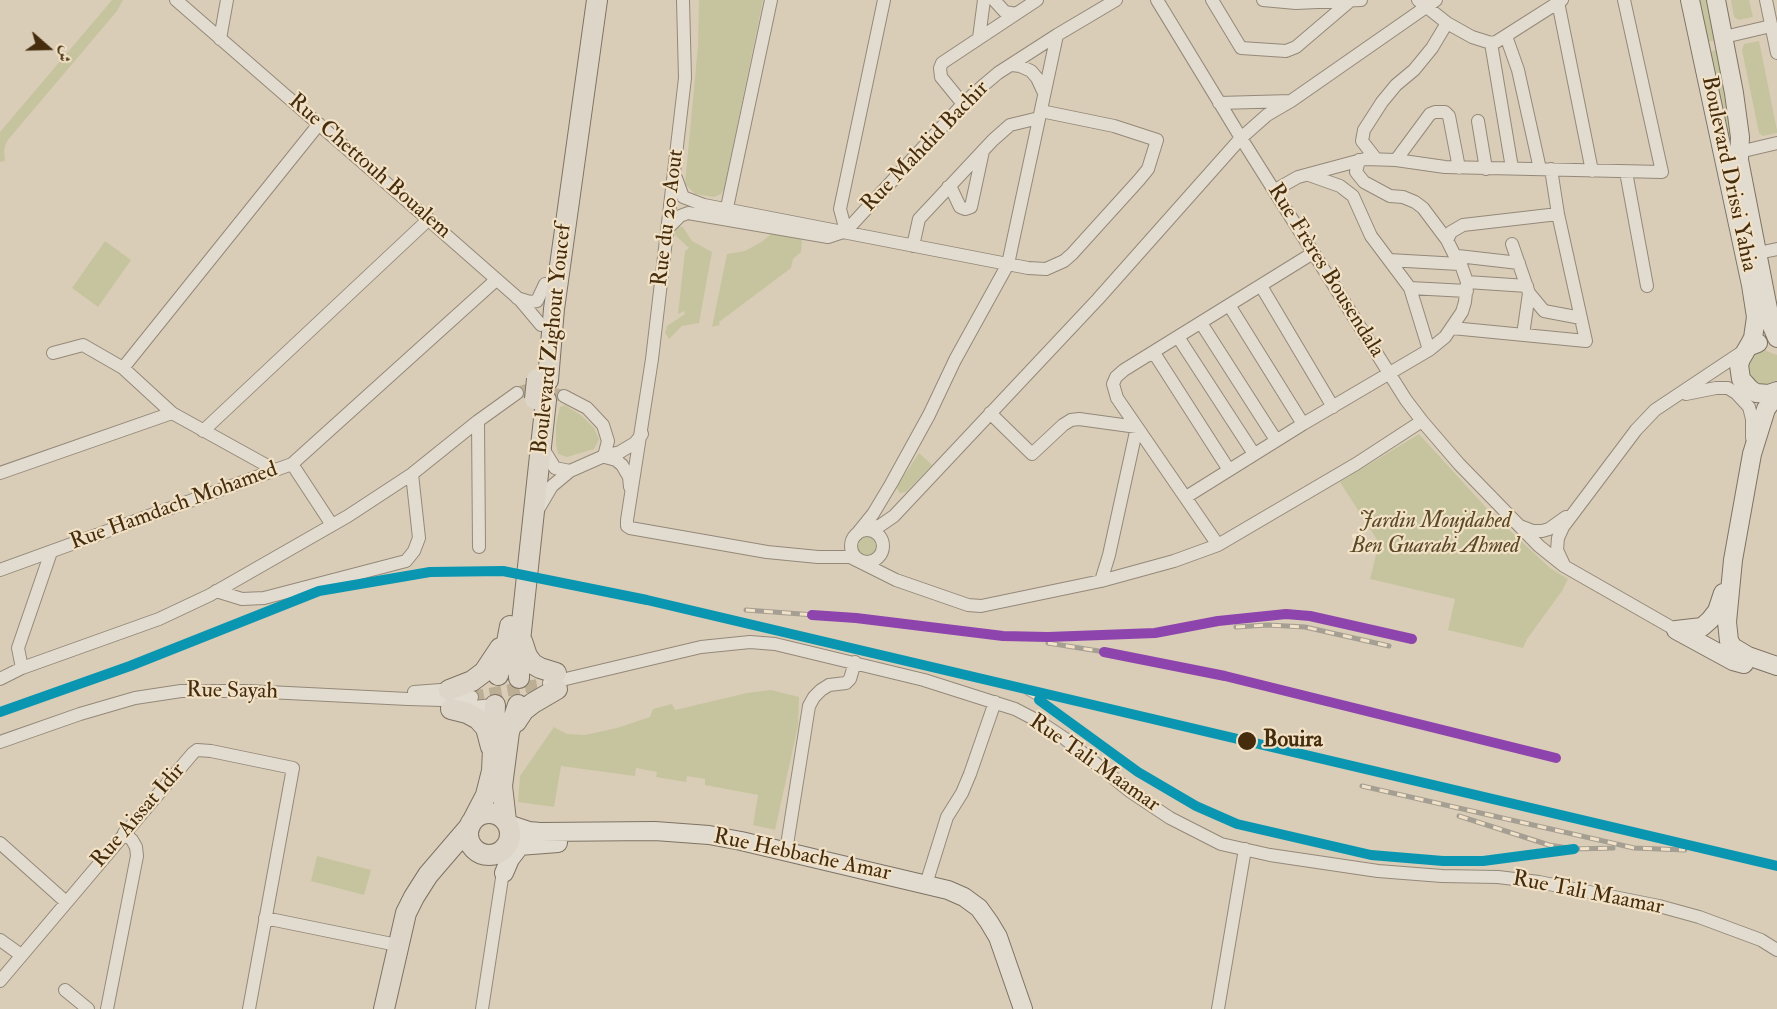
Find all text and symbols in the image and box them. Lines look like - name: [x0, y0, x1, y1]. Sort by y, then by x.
- north arrow: [18, 18, 78, 78]
- text: ش: [53, 43, 77, 65]
- street label: Boulevard Drissi Yahia: [1694, 74, 1762, 274]
- street label: Rue Mahdid Bachir: [857, 76, 995, 218]
- street label: Rue Chettouh Boualem: [282, 89, 456, 245]
- street label: Rue du 20 Aout: [648, 148, 690, 288]
- street label: Rue Frères Bousendala: [1261, 179, 1389, 363]
- street label: Boulevard Zighout Youcef: [528, 222, 578, 456]
- street label: Rue Hamdach Mohamed: [67, 457, 281, 557]
- park label: Jardin Moujdahed Ben Guarabi Ahmed: [1350, 509, 1520, 560]
- street label: Rue Sayah: [186, 678, 278, 706]
- street label: Rue Tali Maamar: [1024, 709, 1164, 819]
- place label: Bouira: [1263, 728, 1322, 754]
- marker: Bouira: [1236, 730, 1258, 752]
- street label: Rue Aissat Idir: [86, 758, 192, 874]
- street label: Rue Hebbache Amar: [711, 824, 893, 888]
- street label: Rue Tali Maamar: [1510, 866, 1666, 922]

